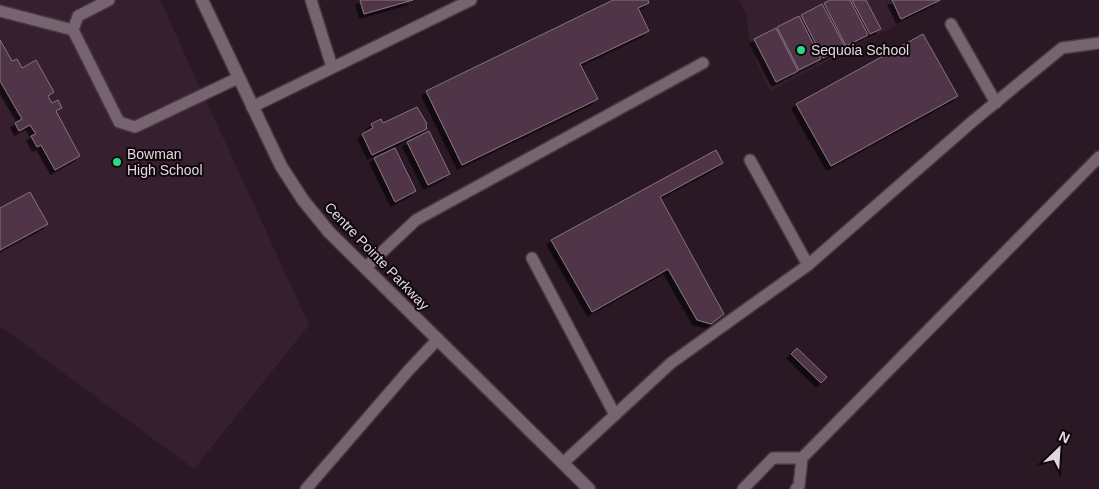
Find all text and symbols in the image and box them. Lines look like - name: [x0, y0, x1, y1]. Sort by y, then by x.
- place label: Sequoia School: [811, 42, 909, 58]
- marker: Sequoia School: [795, 44, 807, 56]
- place label: Bowman High School: [127, 146, 203, 178]
- marker: Bowman High School: [111, 156, 123, 168]
- street label: Centre Pointe Parkway: [322, 199, 432, 313]
- north arrow: [1034, 424, 1084, 474]
- text: N: [1057, 428, 1072, 447]

